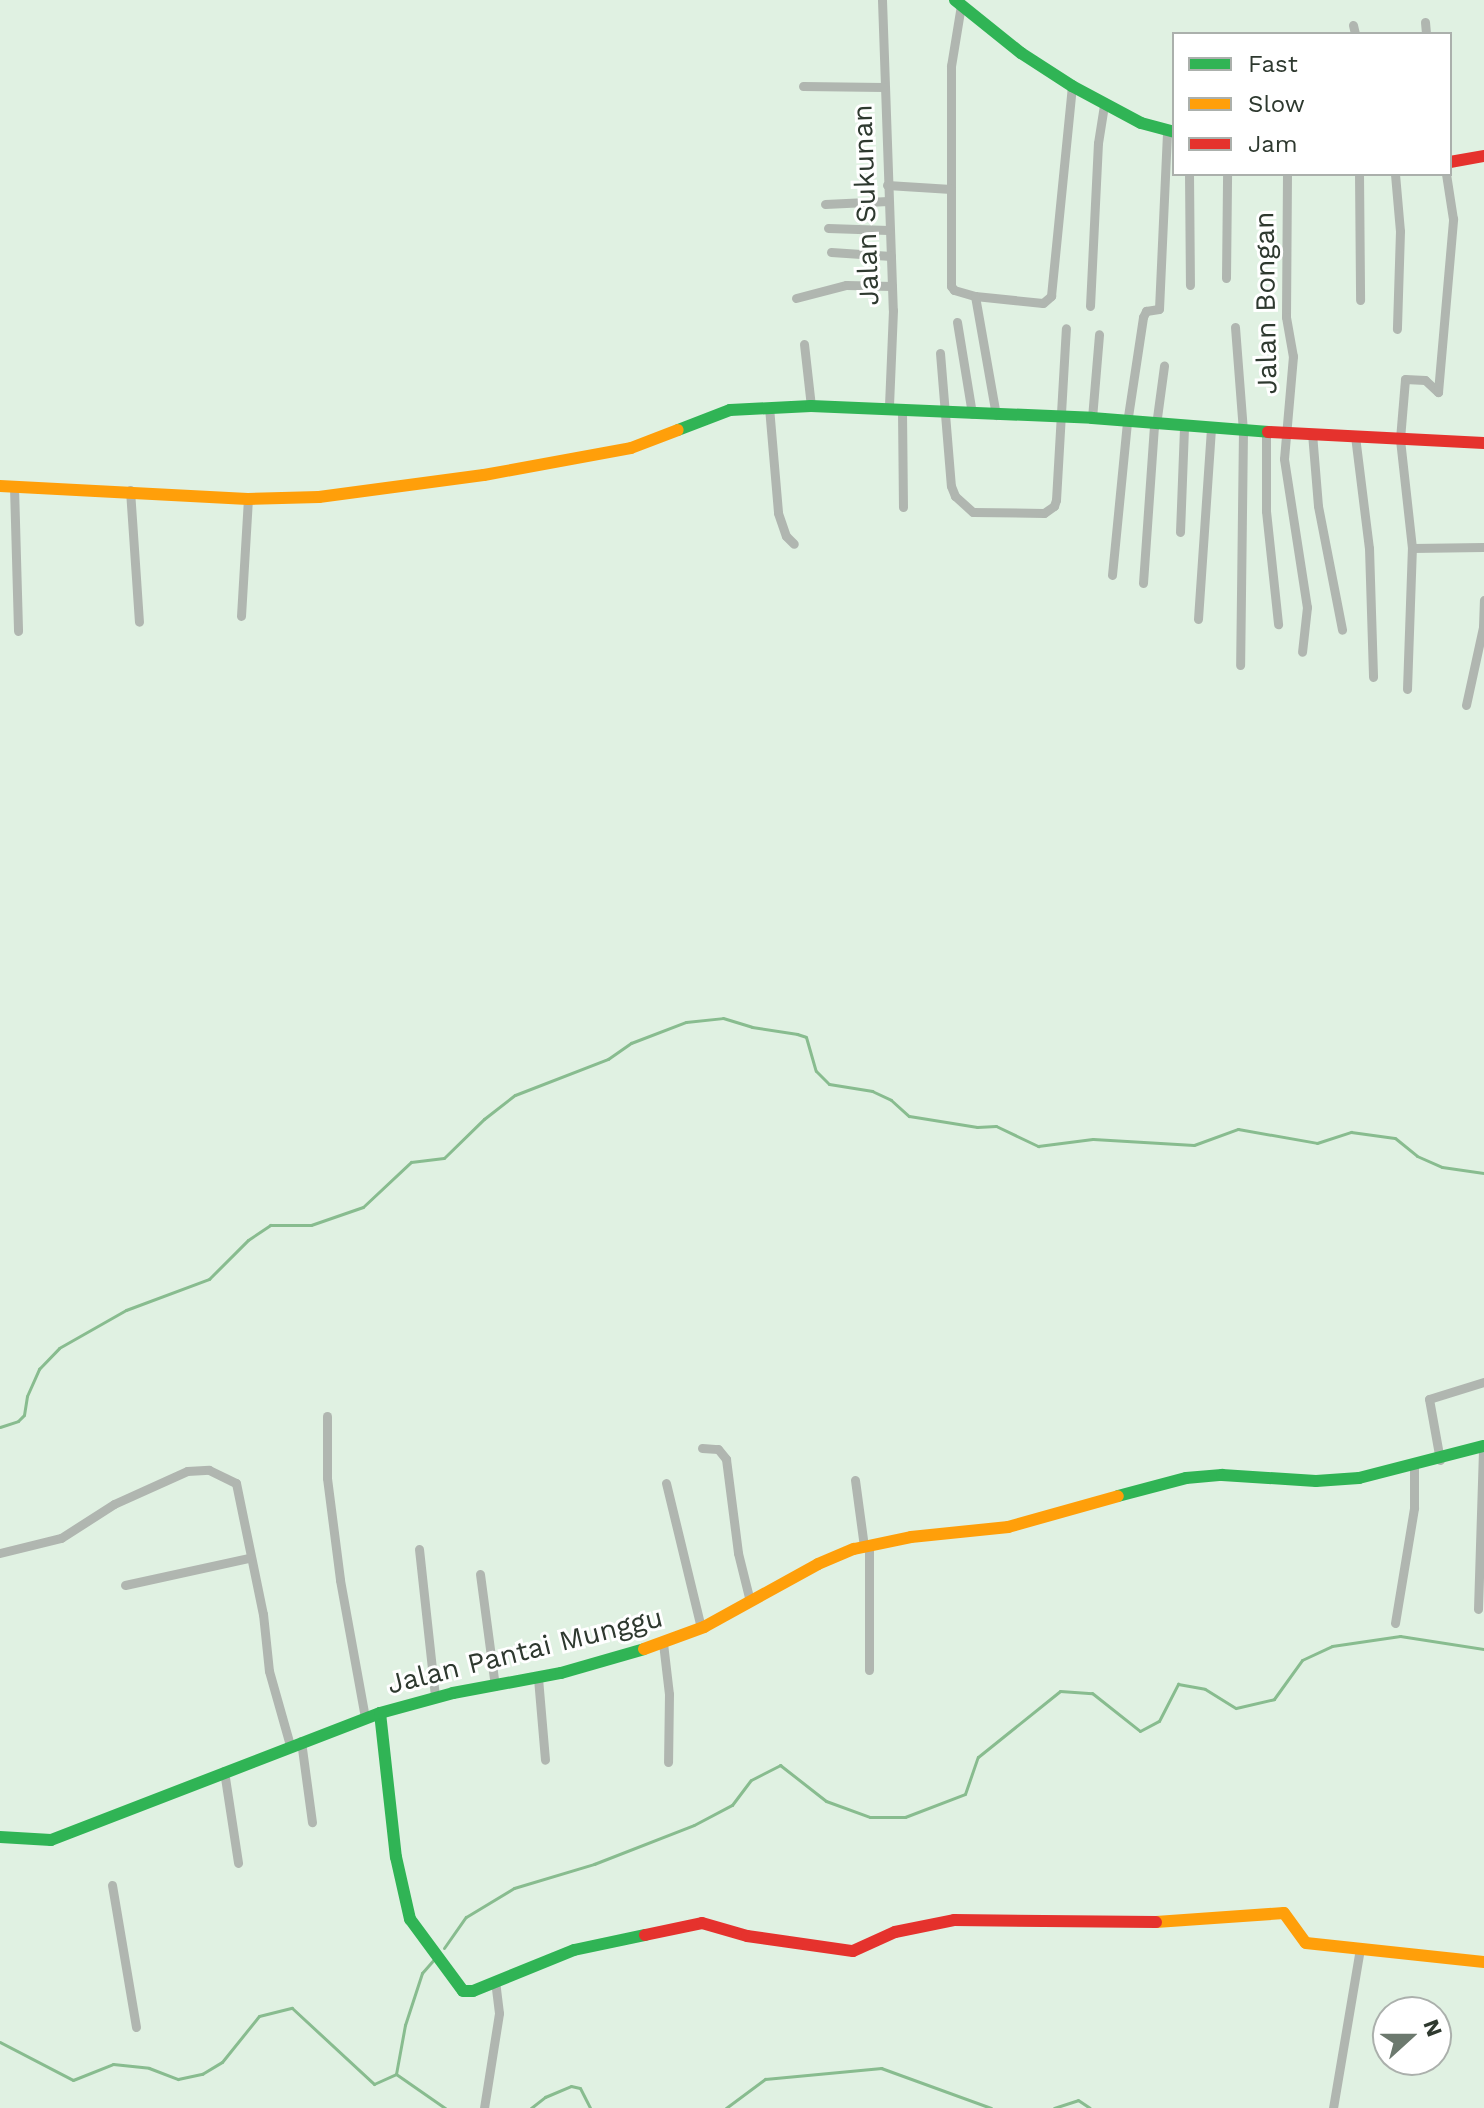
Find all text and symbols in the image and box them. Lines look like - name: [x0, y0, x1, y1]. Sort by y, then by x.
- legend: [1172, 32, 1452, 176]
- text: Fast: [1248, 50, 1298, 78]
- text: Slow: [1248, 90, 1305, 118]
- street label: Jalan Sukunan: [846, 104, 886, 306]
- text: Jam: [1248, 130, 1298, 158]
- street label: Jalan Bongan: [1248, 211, 1284, 395]
- street label: Jalan Pantai Munggu: [384, 1601, 666, 1701]
- north arrow: [1372, 1996, 1452, 2076]
- text: N: [1418, 2016, 1448, 2040]

